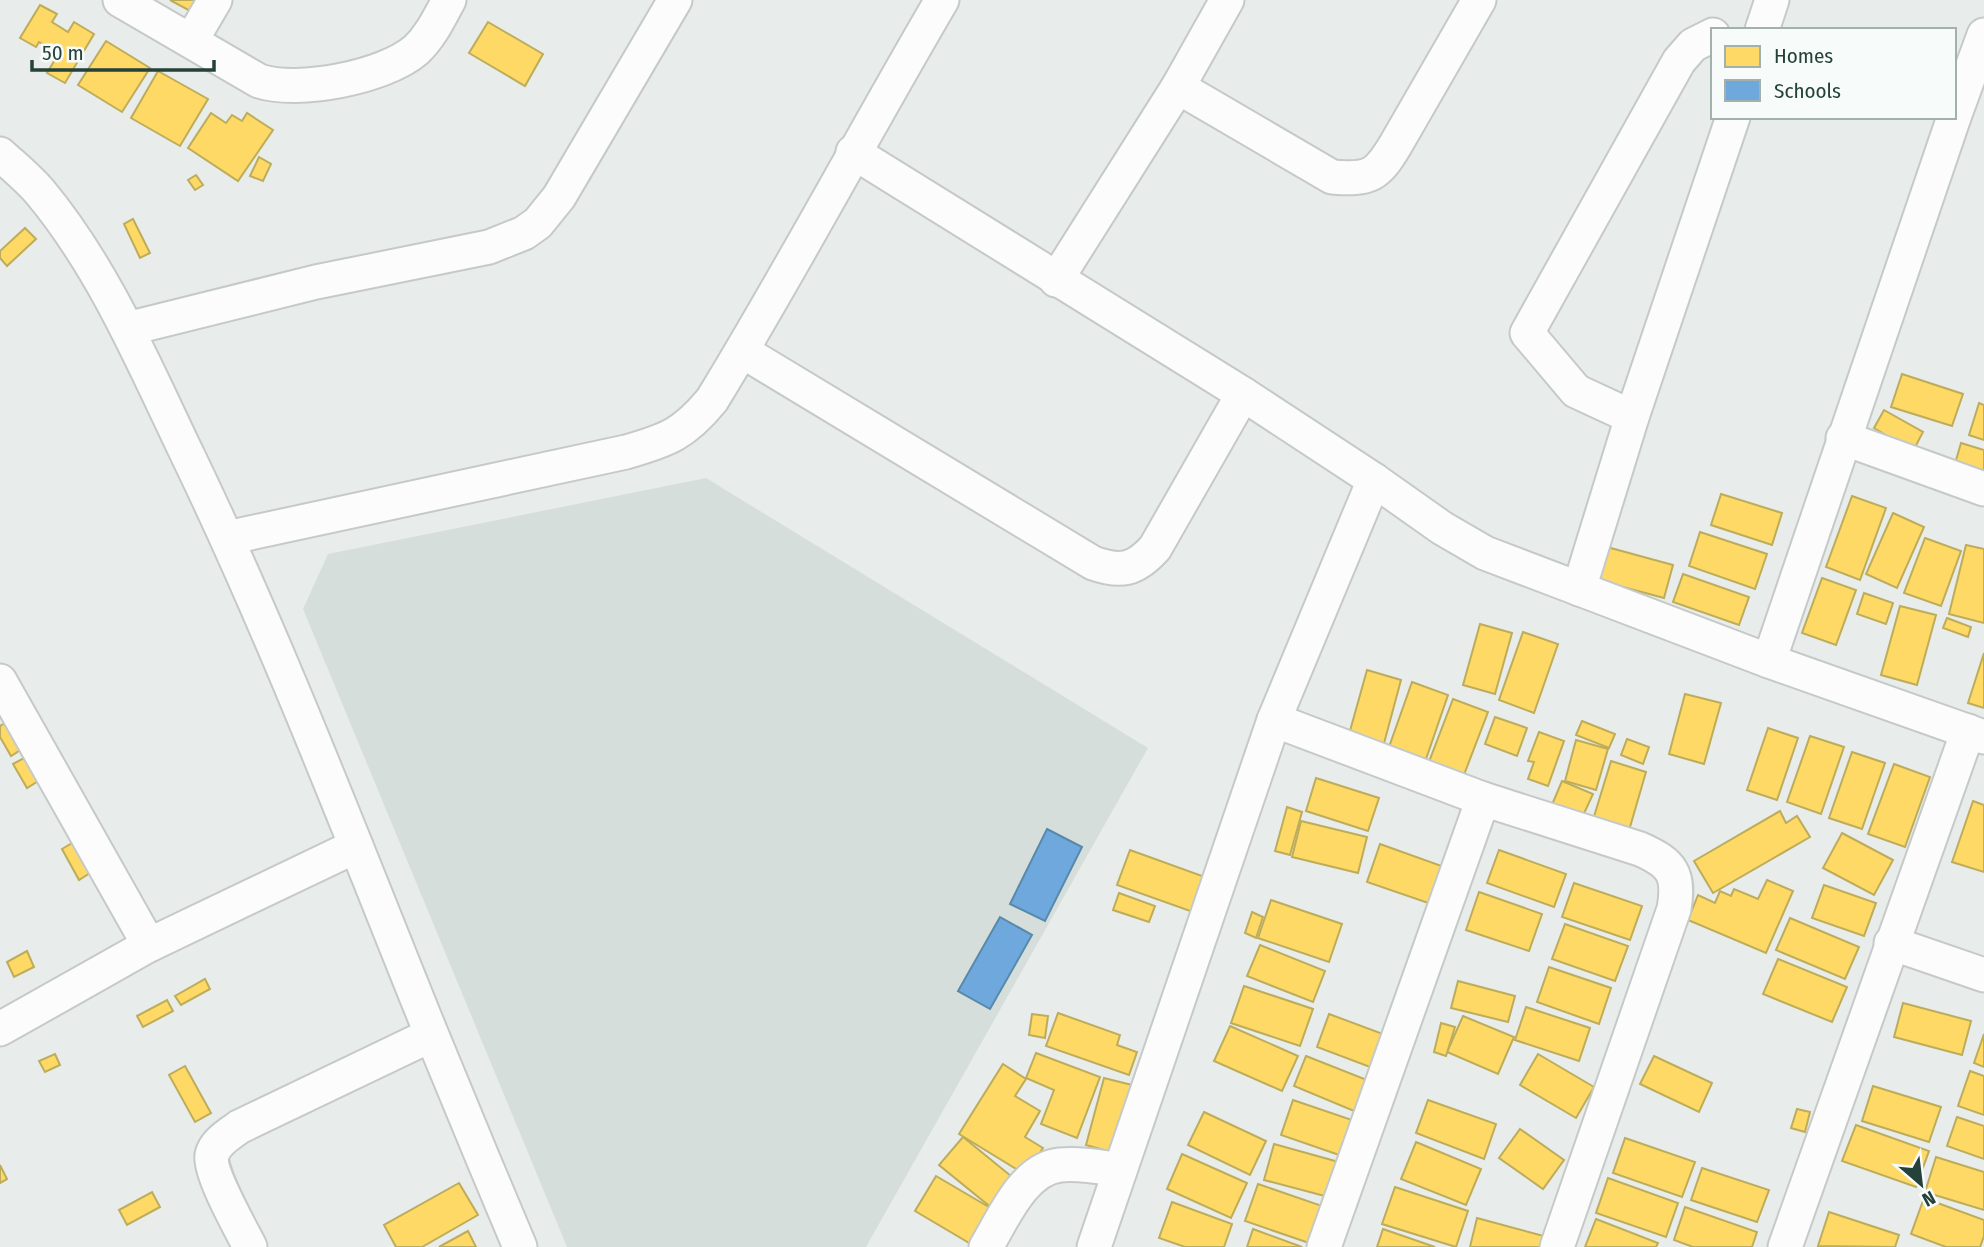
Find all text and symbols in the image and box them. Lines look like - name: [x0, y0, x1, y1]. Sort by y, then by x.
- scale bar: [32, 28, 214, 72]
- legend: [1711, 28, 1956, 119]
- text: 50 m: [42, 40, 84, 66]
- text: Homes: [1774, 43, 1833, 69]
- text: Schools: [1774, 78, 1841, 104]
- north arrow: [1886, 1149, 1956, 1219]
- text: N: [1918, 1186, 1939, 1211]

